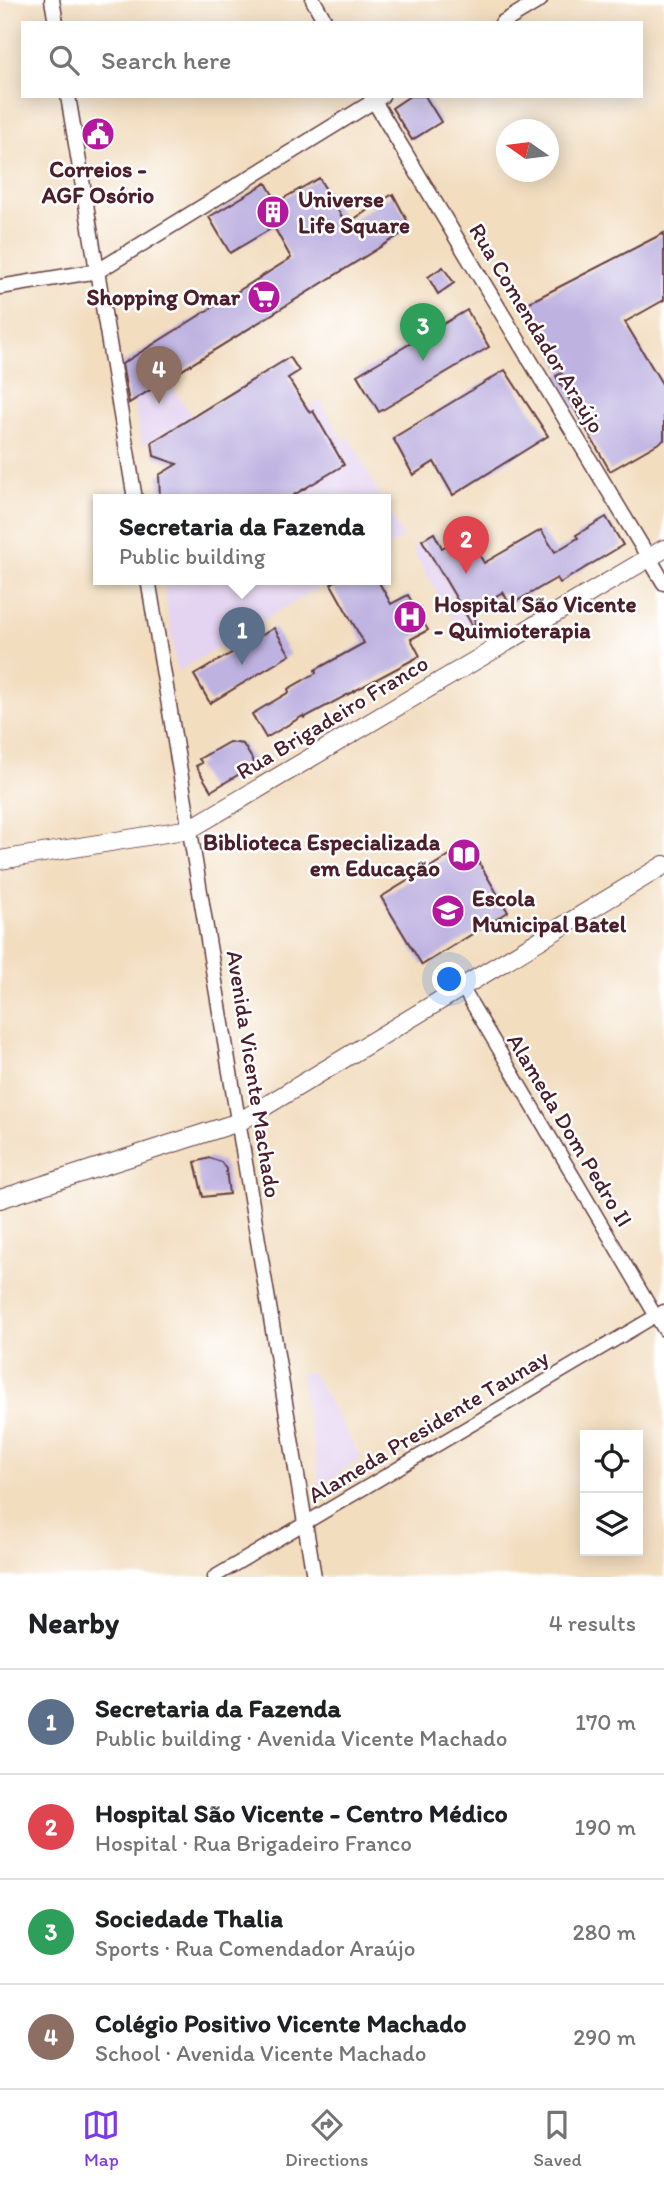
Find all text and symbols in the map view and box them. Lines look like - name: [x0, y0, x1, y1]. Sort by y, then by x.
- search box: [21, 21, 643, 98]
- icon: search: [45, 41, 83, 79]
- text: Search here: [101, 44, 231, 76]
- public building icon: Correios - AGF Osório: [79, 115, 117, 153]
- north arrow: [496, 119, 559, 182]
- place label: Correios - AGF Osório: [41, 155, 154, 209]
- place label: Universe Life Square: [298, 185, 410, 239]
- building icon: Universe Life Square: [254, 193, 292, 231]
- street label: Rua Comendador Araújo: [463, 218, 611, 438]
- supermarket icon: Shopping Omar: [245, 278, 283, 316]
- place label: Shopping Omar: [87, 283, 241, 311]
- pin: 3: [400, 303, 446, 361]
- pin: 4: [136, 346, 182, 404]
- popup: [93, 494, 391, 585]
- text: Secretaria da Fazenda: [119, 510, 365, 542]
- pin: 2: [443, 516, 489, 574]
- text: Public building: [119, 542, 265, 570]
- place label: Hospital São Vicente - Quimioterapia: [434, 590, 636, 644]
- hospital icon: Hospital São Vicente - Quimioterapia: [391, 598, 429, 636]
- pin: 1: [219, 607, 265, 665]
- street label: Rua Brigadeiro Franco: [231, 649, 433, 785]
- place label: Biblioteca Especializada em Educação: [203, 828, 441, 882]
- library icon: Biblioteca Especializada em Educação: [445, 836, 483, 874]
- place label: Escola Municipal Batel: [472, 884, 627, 938]
- school or university icon: Escola Municipal Batel: [429, 892, 467, 930]
- street label: Avenida Vicente Machado: [221, 948, 287, 1200]
- your location: [432, 962, 466, 996]
- street label: Alameda Dom Pedro II: [501, 1028, 639, 1232]
- street label: Alameda Presidente Taunay: [303, 1343, 554, 1509]
- map controls: [580, 1430, 643, 1556]
- button: locate: [580, 1430, 643, 1493]
- button: layers: [580, 1493, 643, 1556]
- text: Nearby: [28, 1604, 119, 1641]
- text: 4 results: [549, 1609, 636, 1637]
- text: Secretaria da Fazenda: [95, 1692, 341, 1724]
- text: 1: [46, 1708, 56, 1736]
- text: 170 m: [575, 1708, 636, 1736]
- text: Public building · Avenida Vicente Machado: [95, 1724, 507, 1752]
- text: Hospital São Vicente - Centro Médico: [95, 1797, 508, 1829]
- text: 2: [45, 1813, 57, 1841]
- text: 190 m: [575, 1813, 636, 1841]
- text: Hospital · Rua Brigadeiro Franco: [95, 1829, 412, 1857]
- text: Sociedade Thalia: [95, 1902, 283, 1934]
- text: 3: [45, 1918, 57, 1946]
- text: 280 m: [573, 1918, 636, 1946]
- text: Sports · Rua Comendador Araújo: [95, 1934, 415, 1962]
- text: Colégio Positivo Vicente Machado: [95, 2007, 467, 2039]
- text: 4: [44, 2023, 58, 2051]
- text: 290 m: [573, 2023, 636, 2051]
- text: School · Avenida Vicente Machado: [95, 2039, 427, 2067]
- tab: Map: [82, 2106, 120, 2171]
- tab: Directions: [285, 2106, 369, 2171]
- tab: Saved: [533, 2106, 582, 2171]

